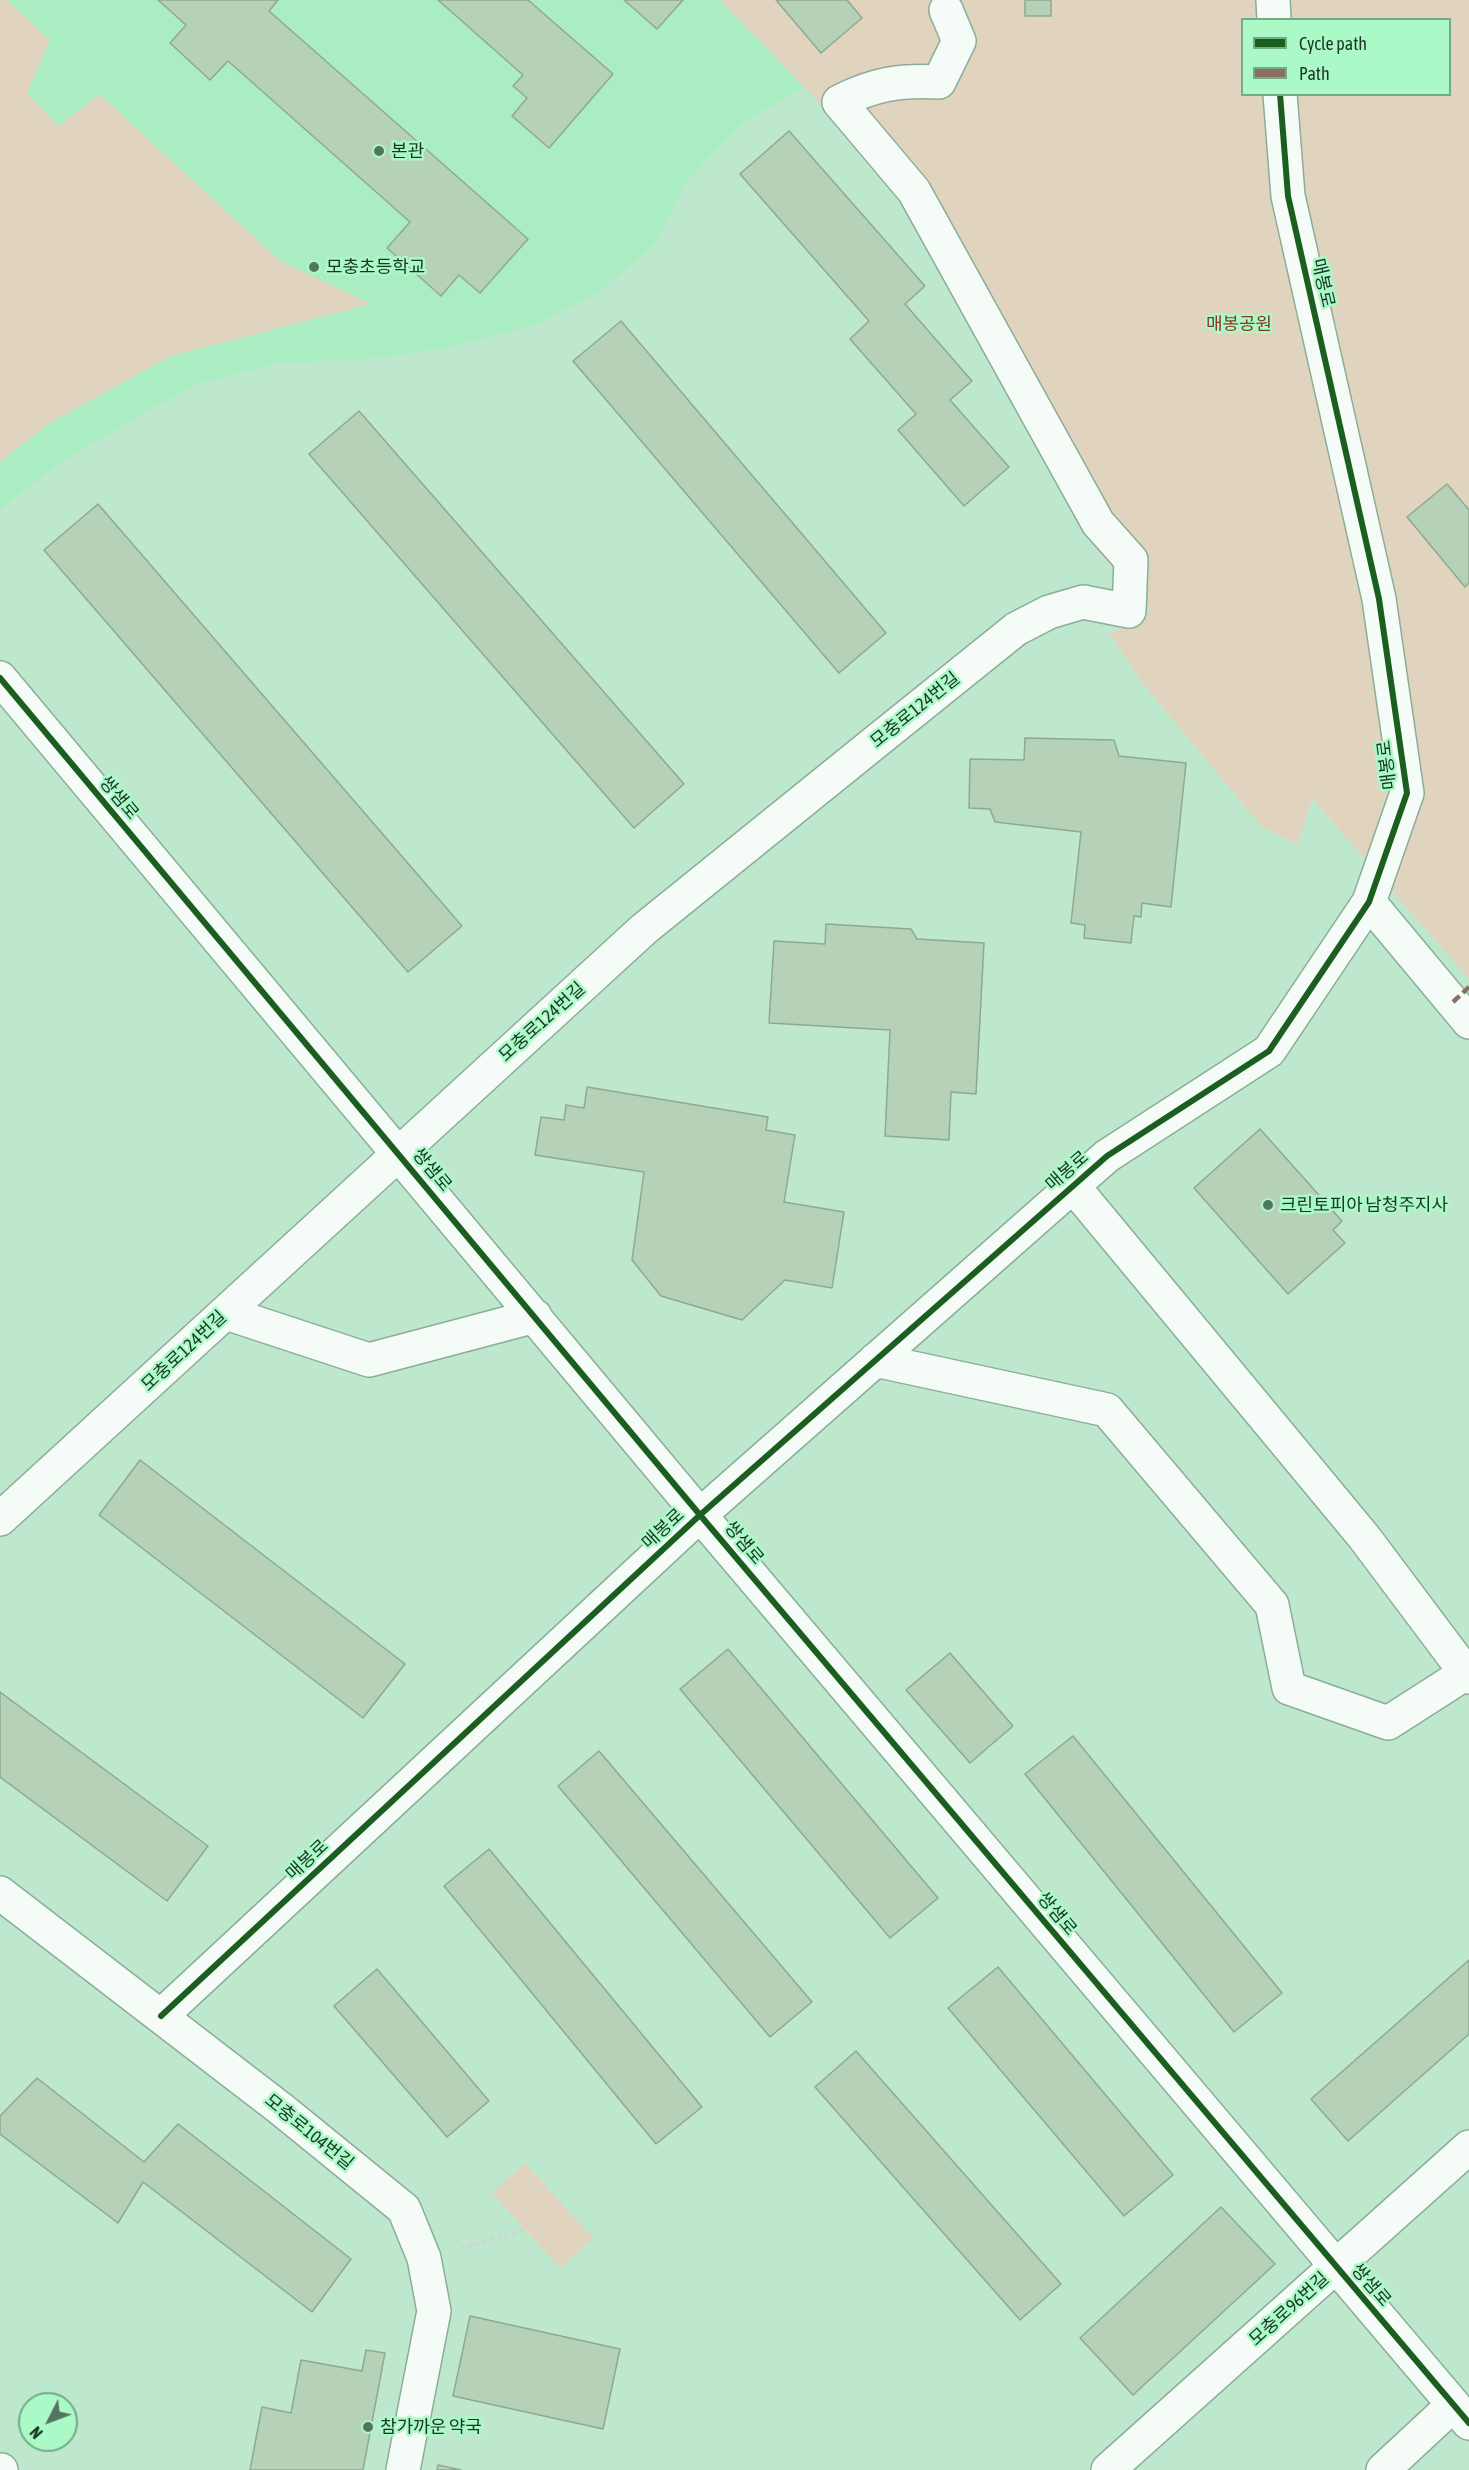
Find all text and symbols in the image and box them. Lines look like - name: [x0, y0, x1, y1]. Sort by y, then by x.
- legend: [1241, 18, 1451, 96]
- text: Cycle path: [1299, 33, 1367, 54]
- text: Path: [1299, 63, 1330, 84]
- place label: 본관: [391, 140, 424, 162]
- marker: 본관: [372, 144, 386, 158]
- place label: 모충초등학교: [326, 256, 425, 278]
- street label: 매봉로: [1307, 256, 1339, 310]
- marker: 모충초등학교: [307, 260, 321, 274]
- park label: 매봉공원: [1206, 313, 1272, 335]
- street label: 모충로124번길: [866, 668, 964, 752]
- street label: 매봉로: [1373, 739, 1401, 791]
- street label: 쌍샘로: [95, 772, 143, 824]
- street label: 모충로124번길: [495, 978, 589, 1066]
- street label: 쌍샘로: [408, 1144, 456, 1196]
- street label: 매봉로: [1041, 1147, 1093, 1195]
- place label: 크린토피아 남청주지사: [1280, 1194, 1448, 1216]
- marker: 크린토피아 남청주지사: [1261, 1198, 1275, 1212]
- street label: 모충로124번길: [137, 1306, 231, 1396]
- street label: 매봉로: [637, 1504, 689, 1554]
- street label: 쌍샘로: [720, 1517, 768, 1569]
- street label: 매봉로: [281, 1835, 333, 1885]
- street label: 쌍샘로: [1033, 1888, 1081, 1940]
- street label: 모충로104번길: [260, 2090, 358, 2174]
- street label: 쌍샘로: [1347, 2259, 1395, 2311]
- street label: 모충로96번길: [1245, 2268, 1333, 2350]
- north arrow: [18, 2392, 78, 2452]
- place label: 참가까운 약국: [380, 2416, 482, 2438]
- marker: 참가까운 약국: [361, 2420, 375, 2434]
- text: N: [26, 2423, 46, 2442]

